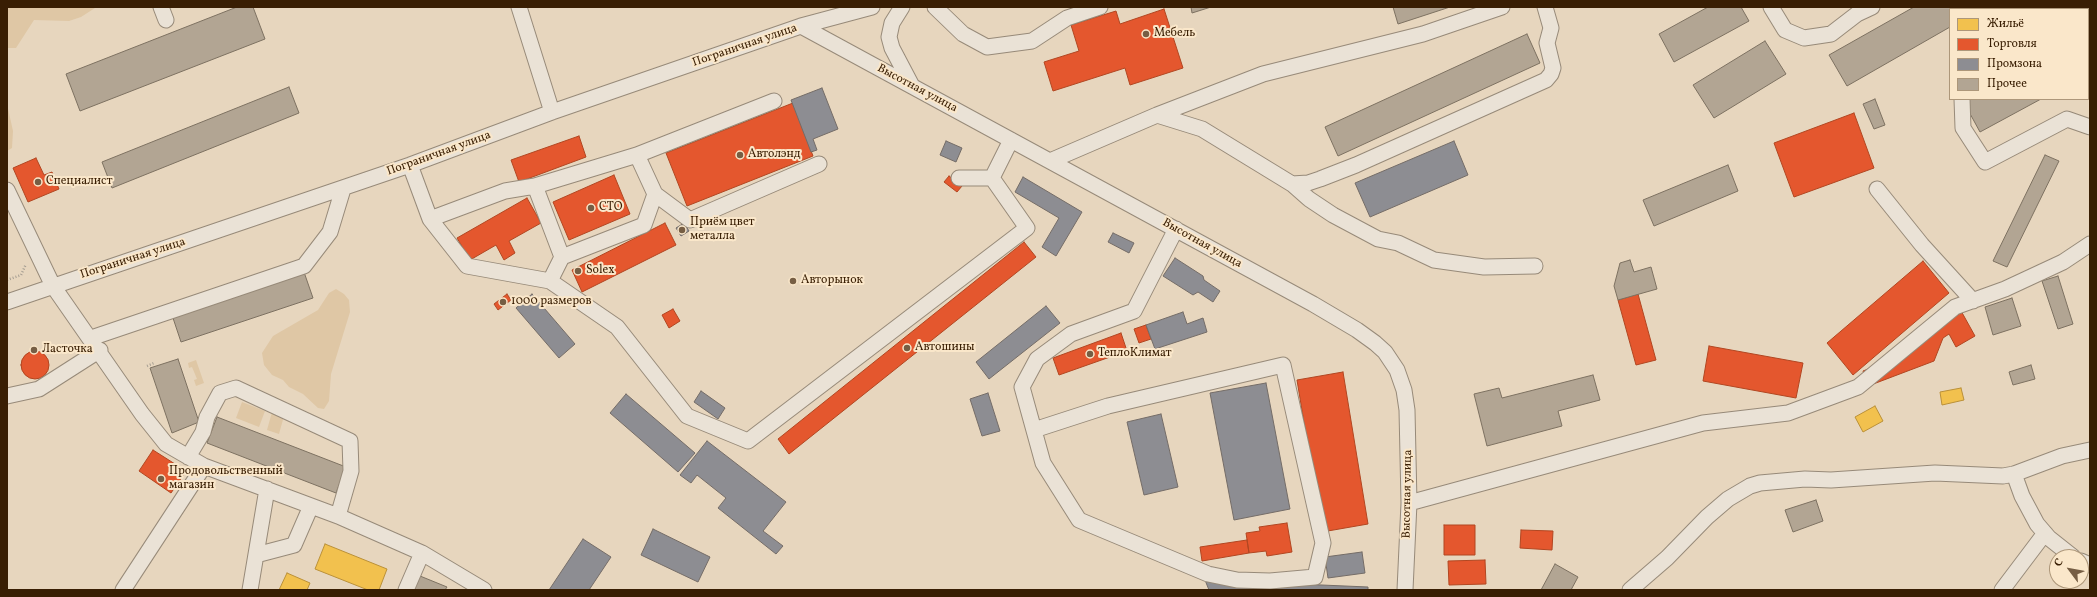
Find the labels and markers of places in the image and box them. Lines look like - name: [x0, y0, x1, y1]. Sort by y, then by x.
- place label: Мебель: [1154, 27, 1195, 41]
- marker: Мебель: [1141, 29, 1151, 39]
- place label: Автолэнд: [748, 148, 801, 162]
- marker: Автолэнд: [735, 150, 745, 160]
- place label: Специалист: [46, 175, 113, 189]
- marker: Специалист: [33, 177, 43, 187]
- place label: СТО: [599, 201, 623, 215]
- marker: СТО: [586, 203, 596, 213]
- place label: Приём цвет металла: [690, 216, 755, 244]
- marker: Приём цвет металла: [677, 225, 687, 235]
- place label: Solex: [586, 264, 614, 278]
- marker: Solex: [573, 266, 583, 276]
- place label: Авторынок: [801, 274, 863, 288]
- marker: Авторынок: [788, 276, 798, 286]
- place label: 1000 размеров: [511, 295, 591, 309]
- marker: 1000 размеров: [498, 297, 508, 307]
- place label: Автошины: [915, 341, 975, 355]
- place label: Ласточка: [42, 343, 93, 357]
- marker: Автошины: [902, 343, 912, 353]
- marker: Ласточка: [29, 345, 39, 355]
- place label: ТеплоКлимат: [1098, 347, 1171, 361]
- marker: ТеплоКлимат: [1085, 349, 1095, 359]
- place label: Продовольственный магазин: [169, 465, 283, 493]
- marker: Продовольственный магазин: [156, 474, 166, 484]

